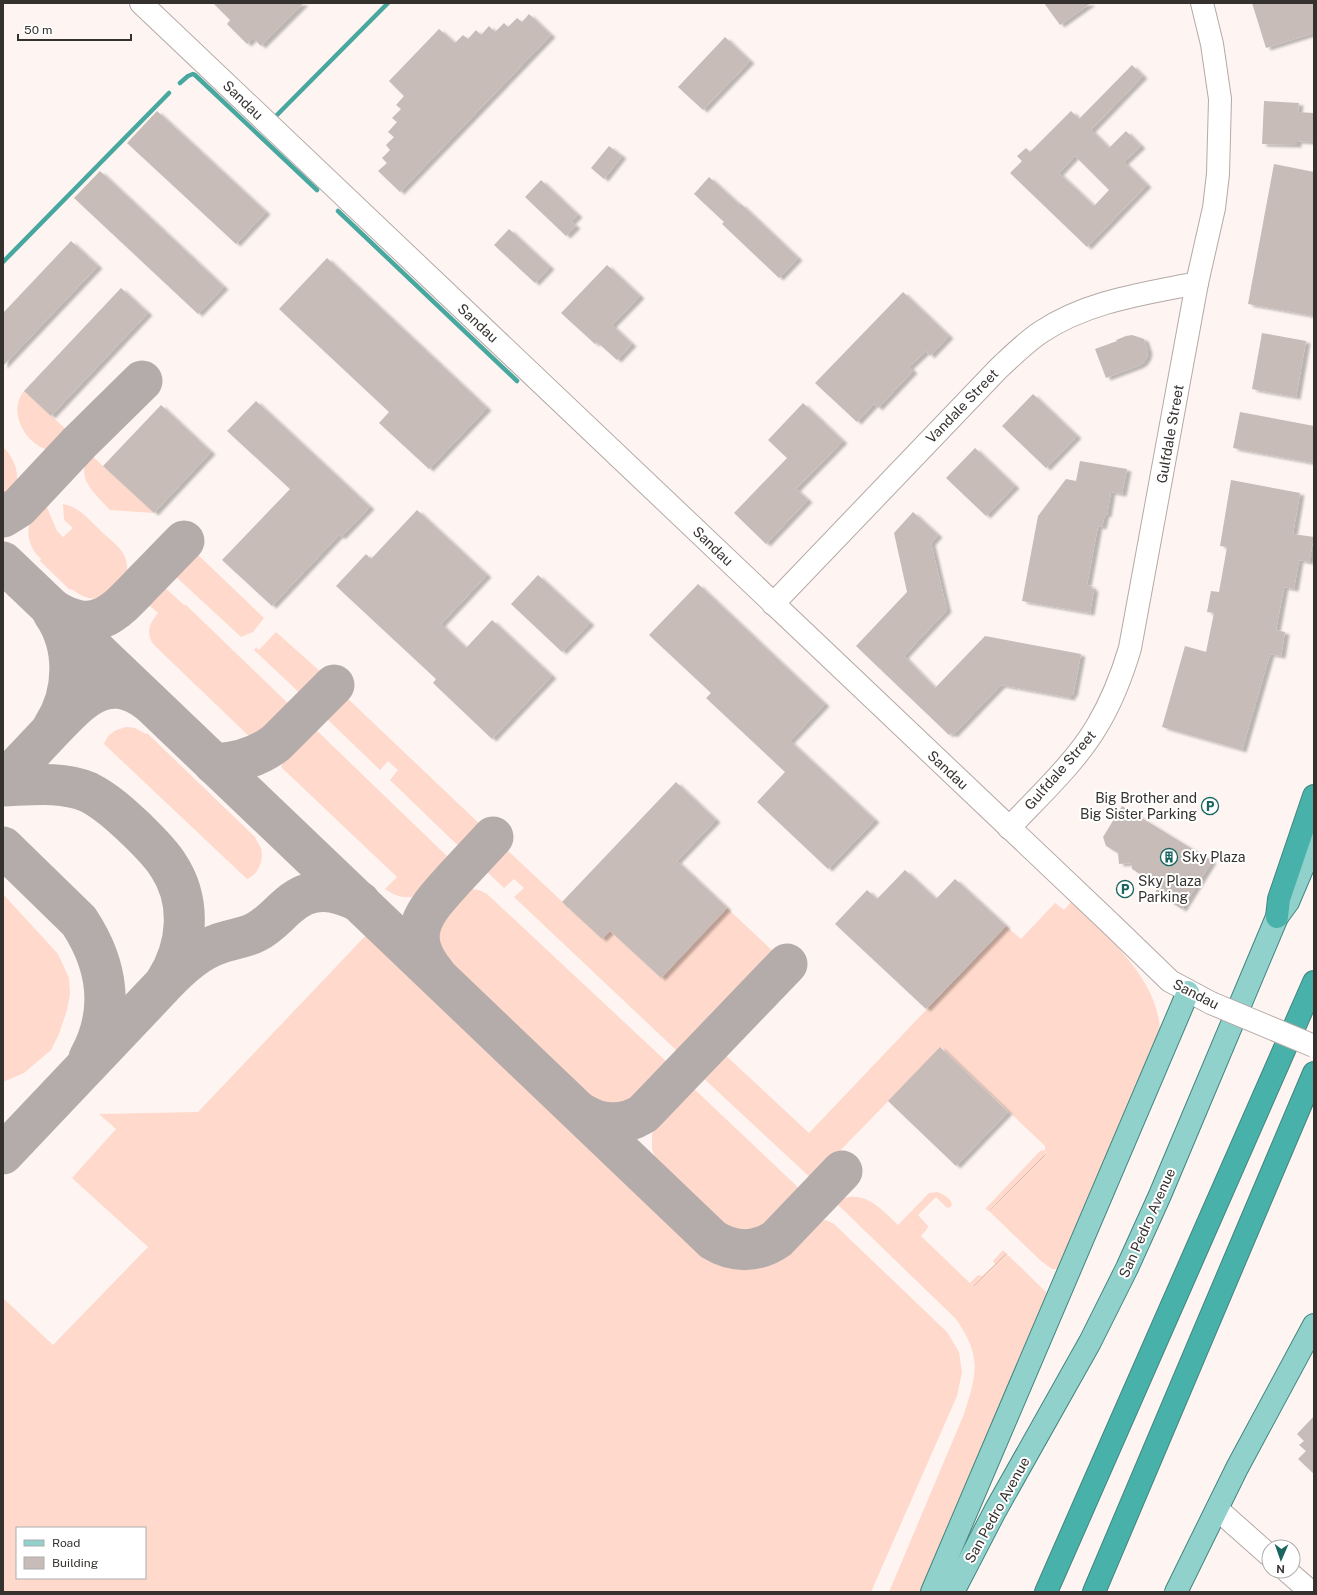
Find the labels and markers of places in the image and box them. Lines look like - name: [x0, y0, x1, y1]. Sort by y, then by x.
- place label: Big Brother and Big Sister Parking: [1080, 790, 1197, 822]
- parking icon: Big Brother and Big Sister Parking: [1200, 796, 1220, 816]
- building icon: Sky Plaza: [1159, 847, 1179, 867]
- place label: Sky Plaza: [1182, 849, 1246, 865]
- place label: Sky Plaza Parking: [1138, 873, 1202, 905]
- parking icon: Sky Plaza Parking: [1115, 879, 1135, 899]

